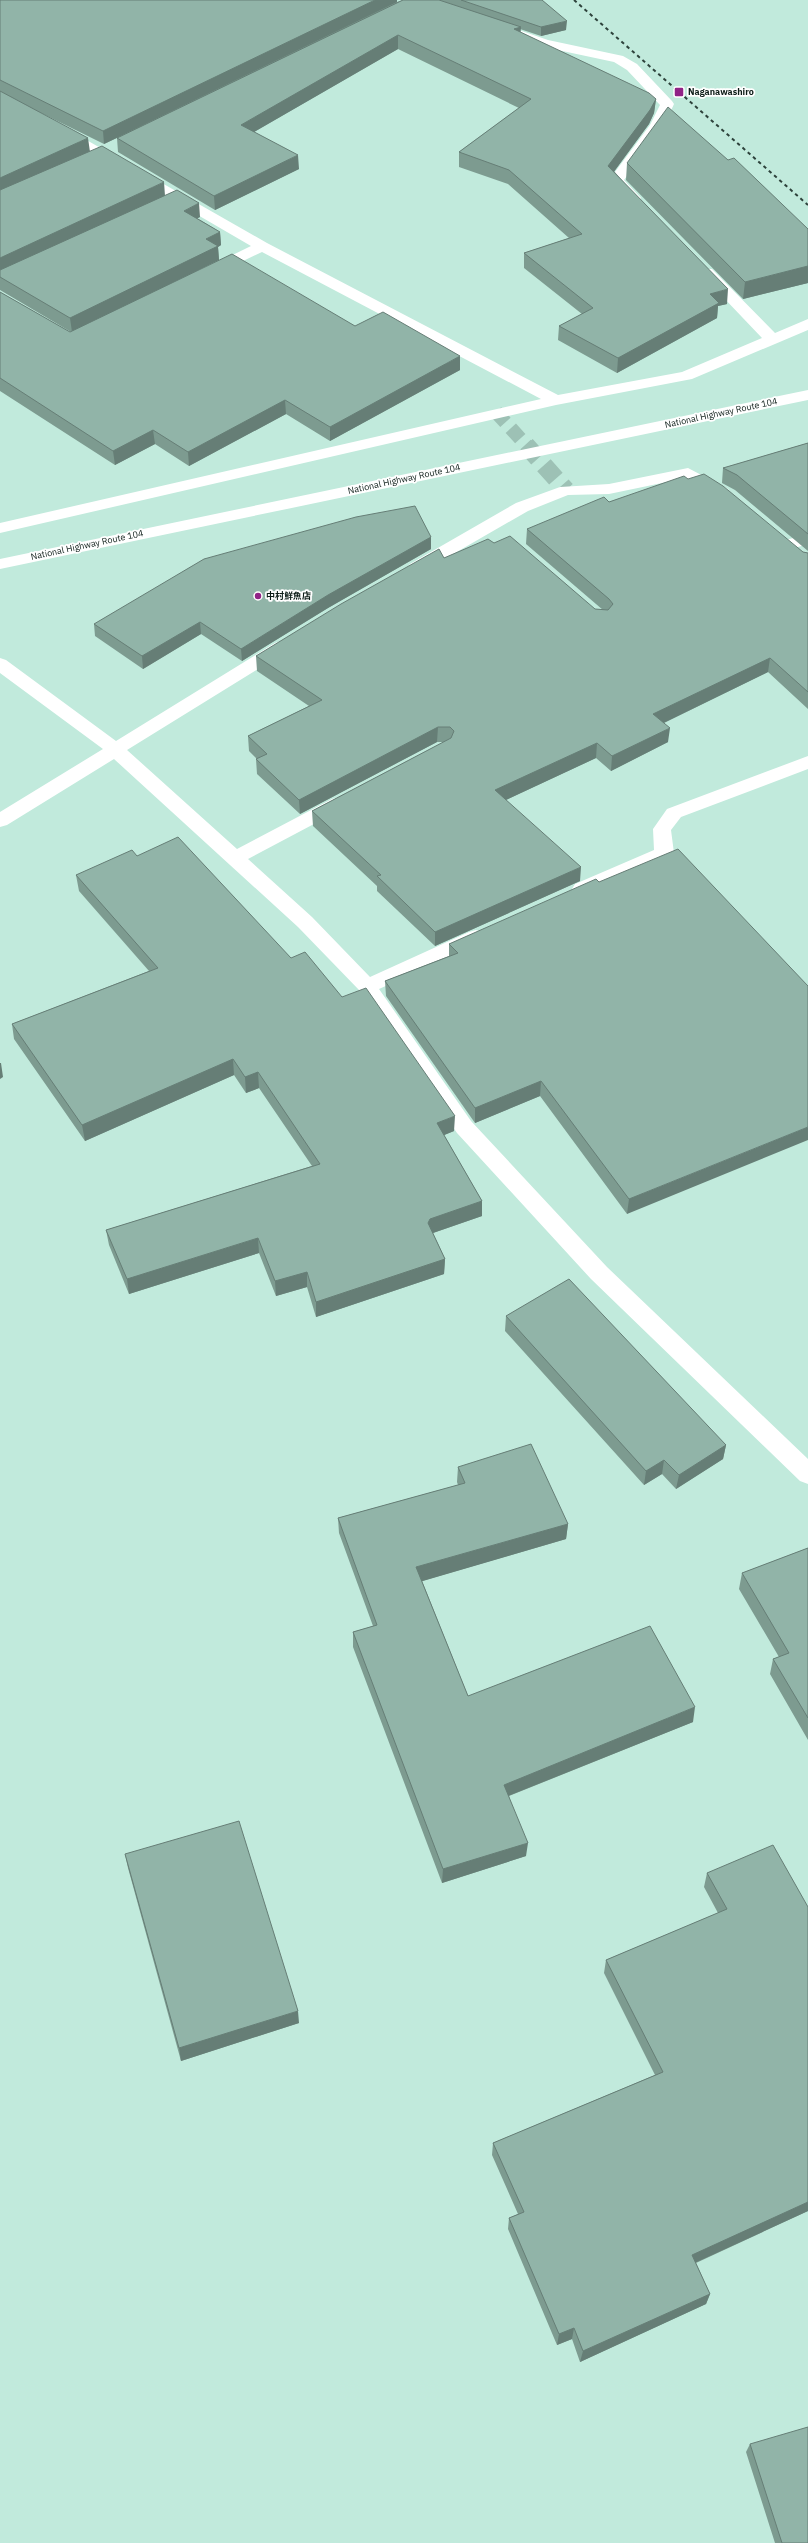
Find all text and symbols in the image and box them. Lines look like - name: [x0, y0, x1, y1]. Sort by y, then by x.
- marker: Naganawashiro: [673, 86, 685, 98]
- place label: Naganawashiro: [688, 86, 754, 97]
- street label: National Highway Route 104: [664, 395, 778, 430]
- street label: National Highway Route 104: [347, 461, 461, 496]
- street label: National Highway Route 104: [30, 527, 144, 562]
- place label: 中村鮮魚店: [266, 590, 311, 601]
- marker: 中村鮮魚店: [253, 591, 263, 601]

